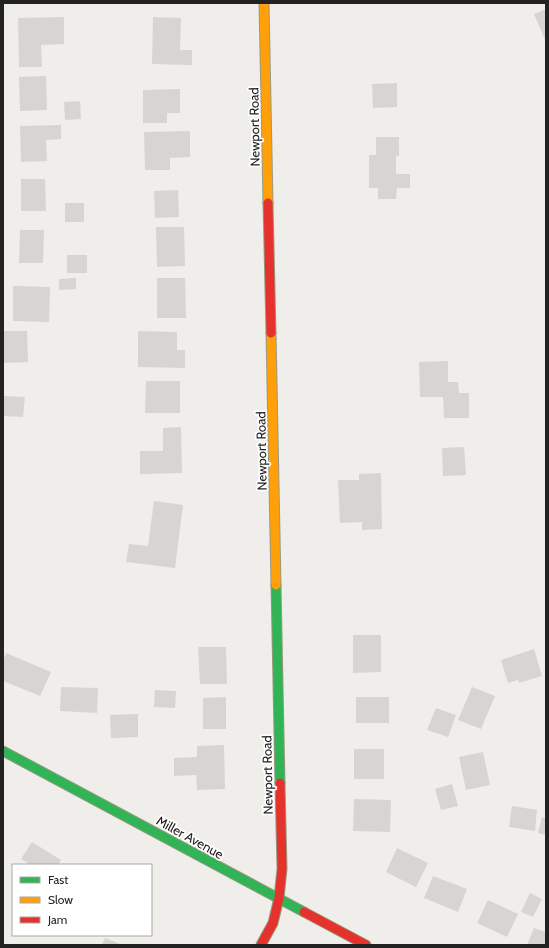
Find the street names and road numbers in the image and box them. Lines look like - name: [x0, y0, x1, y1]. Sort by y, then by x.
- street label: Newport Road: [245, 87, 263, 167]
- street label: Newport Road: [252, 411, 270, 491]
- street label: Newport Road: [258, 735, 276, 815]
- street label: Miller Avenue: [154, 812, 227, 862]

